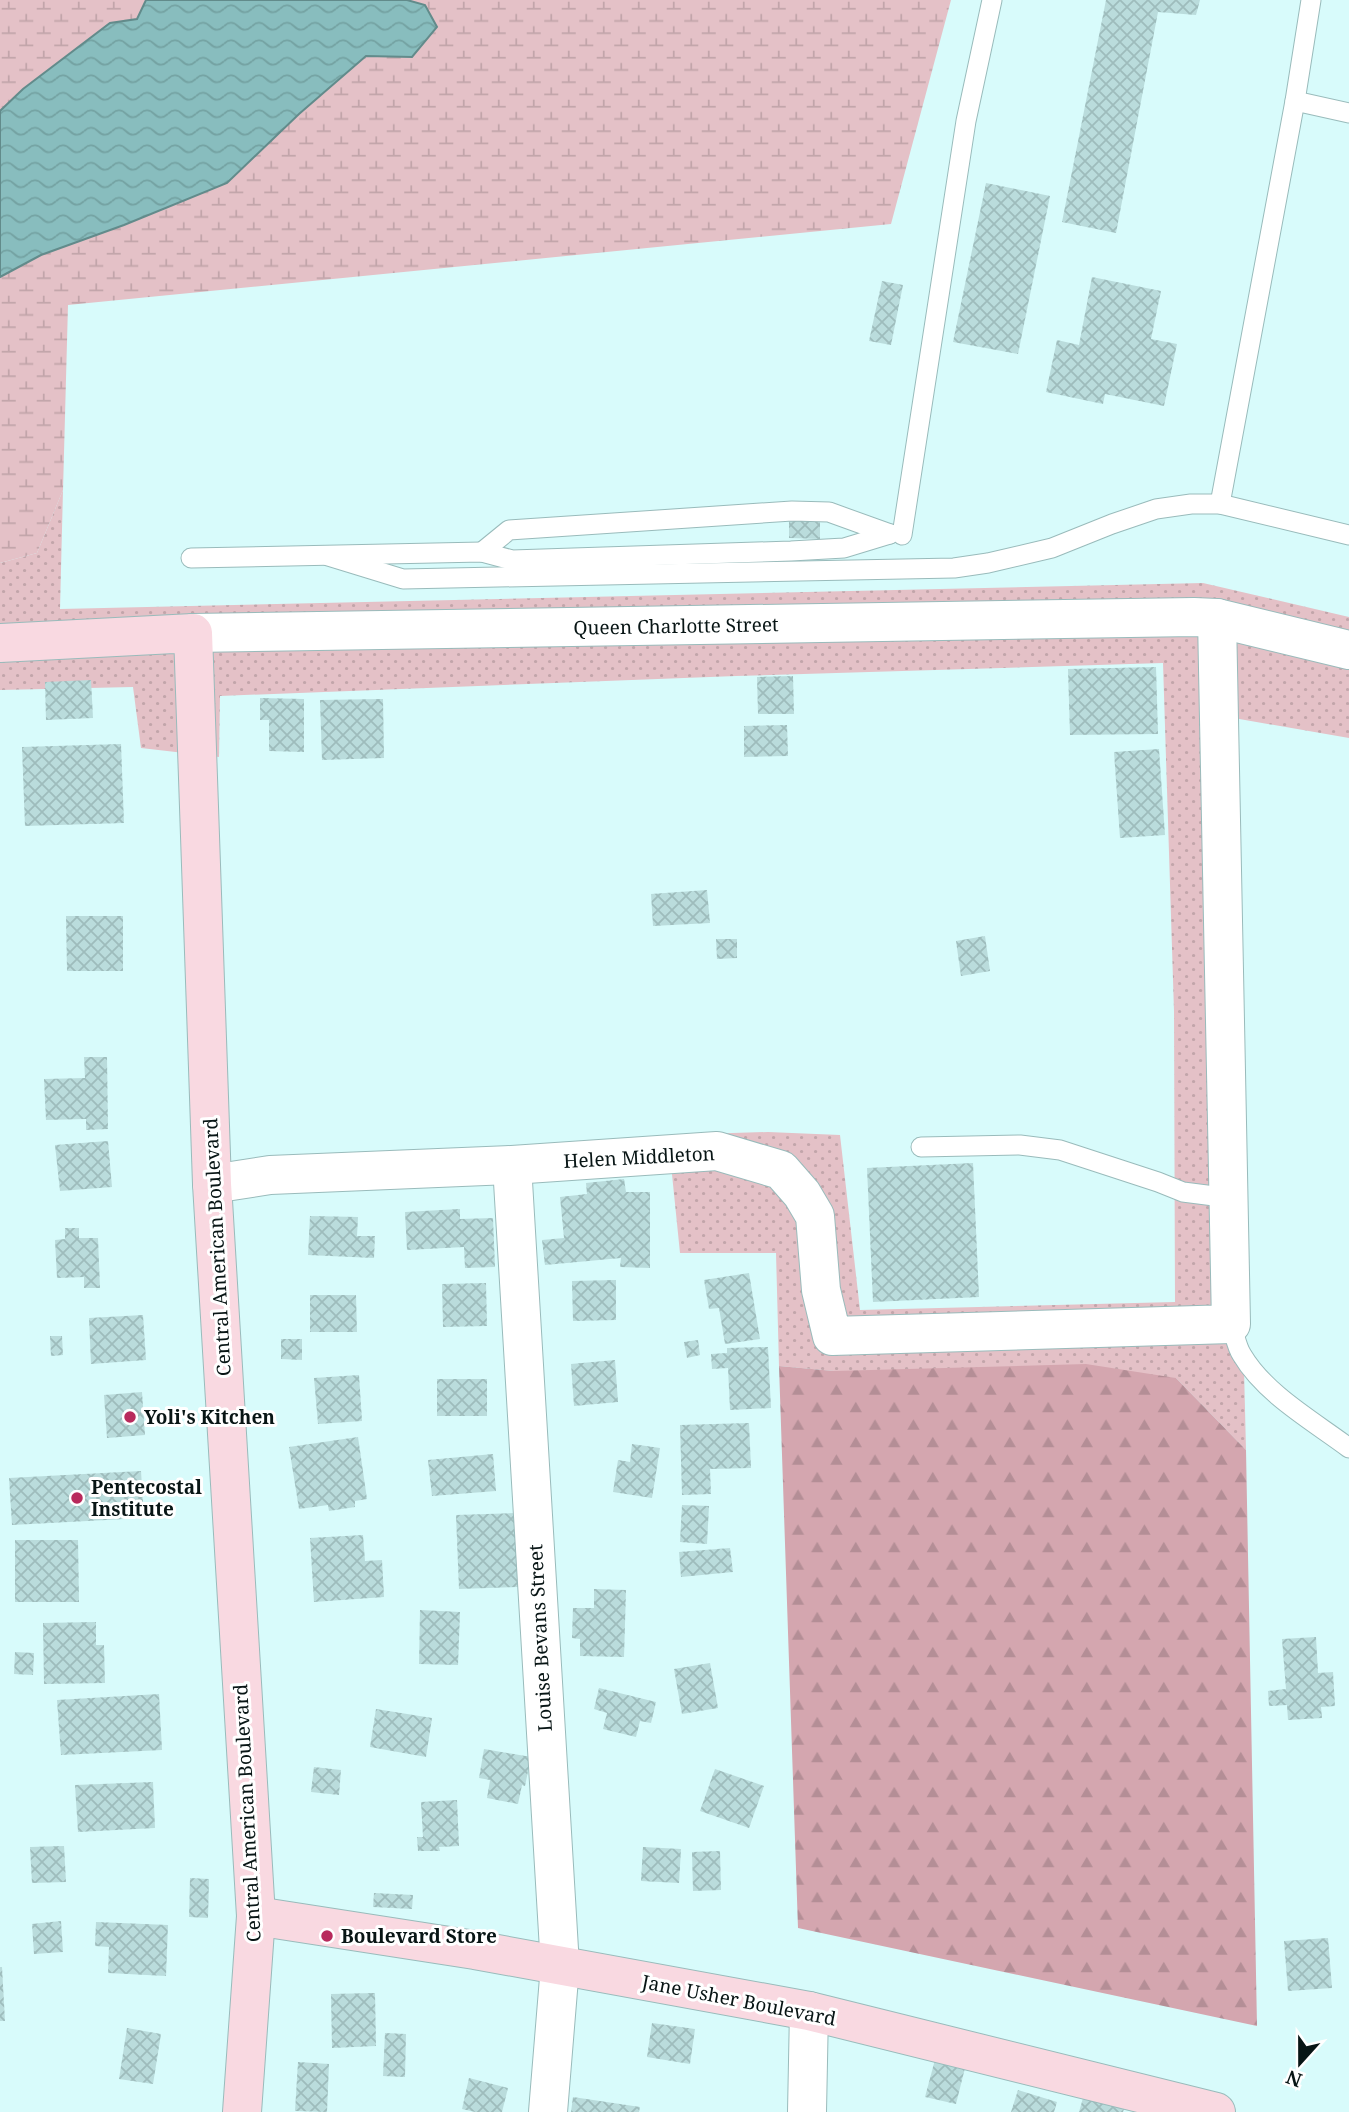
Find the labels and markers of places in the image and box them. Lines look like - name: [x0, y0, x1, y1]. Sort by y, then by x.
- place label: Yoli's Kitchen: [144, 1404, 275, 1430]
- marker: Yoli's Kitchen: [122, 1409, 138, 1425]
- place label: Pentecostal Institute: [91, 1474, 202, 1522]
- marker: Pentecostal Institute: [69, 1490, 85, 1506]
- place label: Boulevard Store: [341, 1923, 497, 1949]
- marker: Boulevard Store: [319, 1928, 335, 1944]

